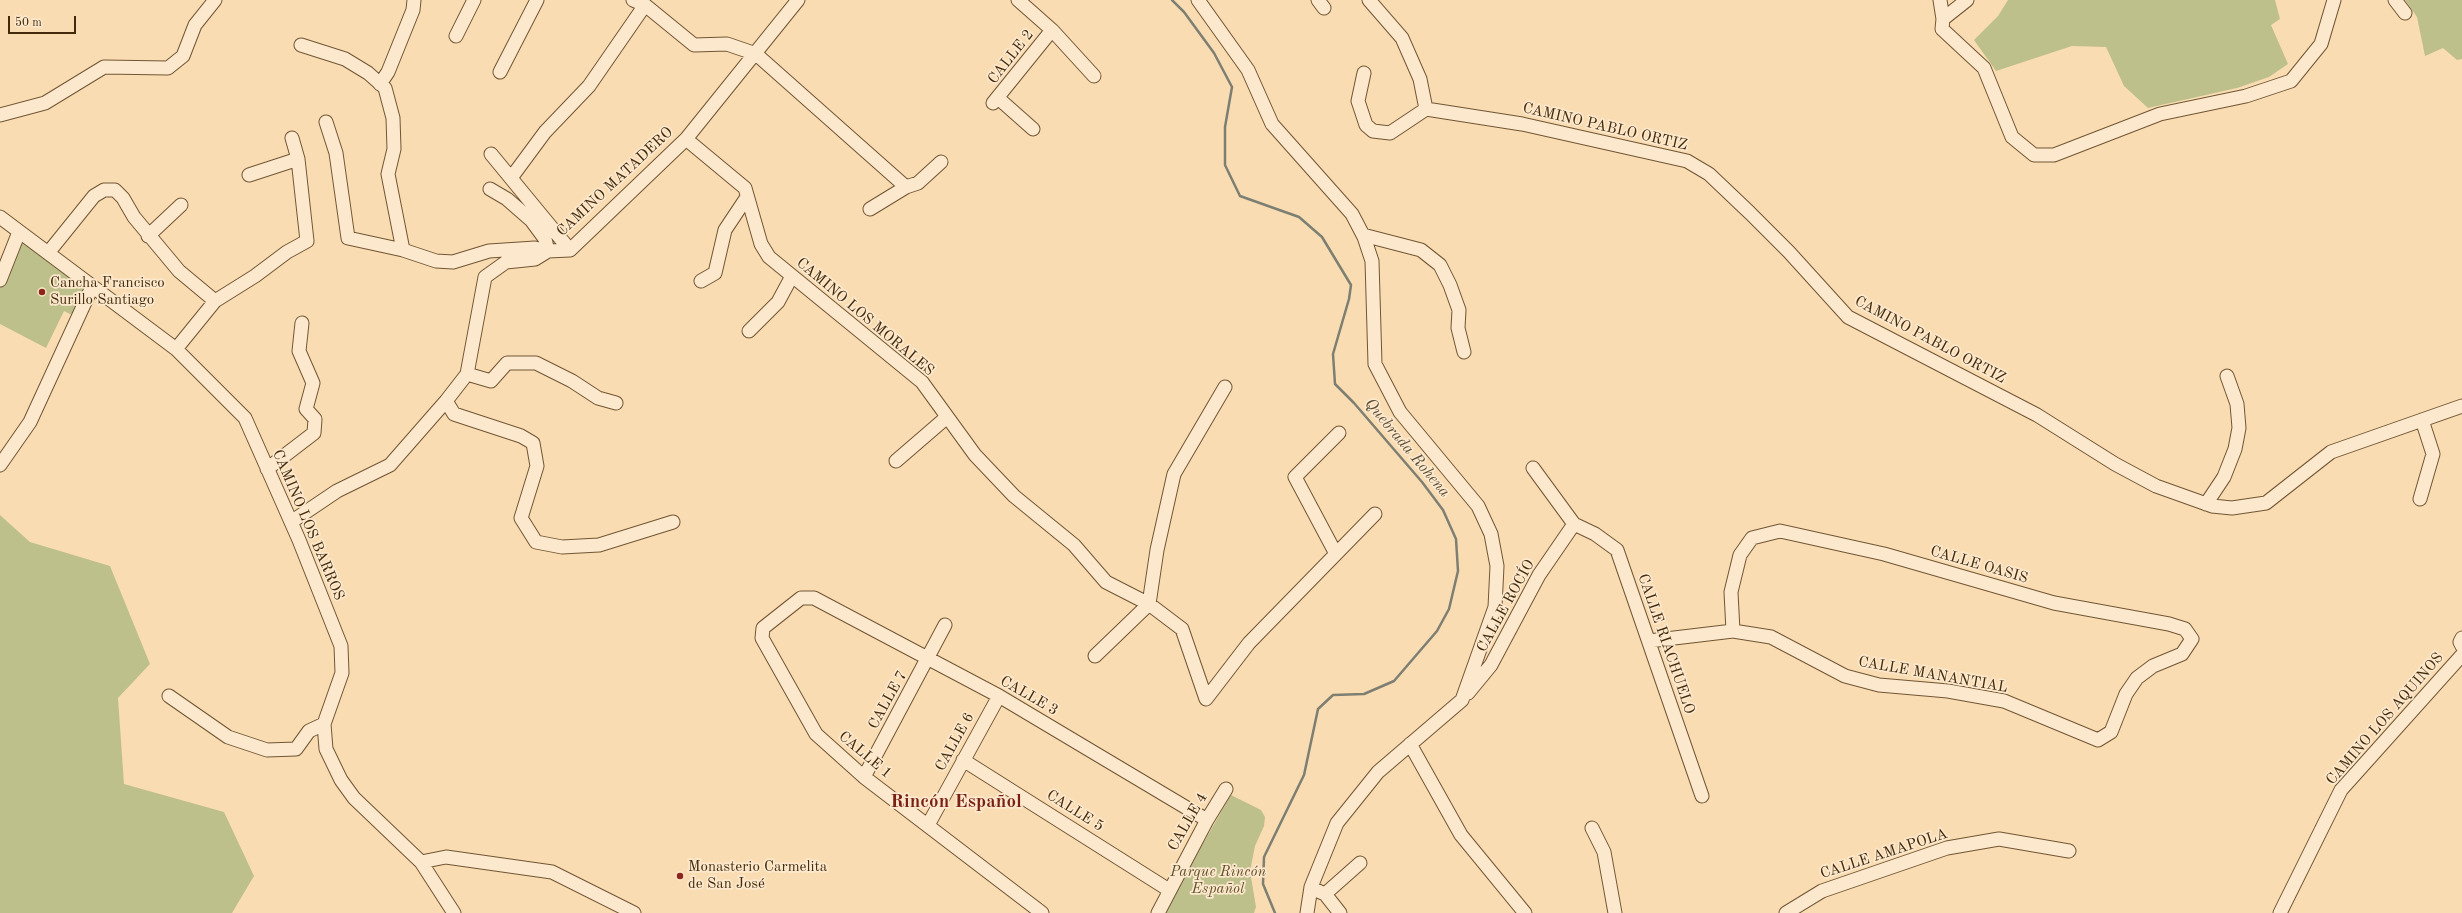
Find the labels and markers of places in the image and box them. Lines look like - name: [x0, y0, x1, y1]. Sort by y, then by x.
- place label: Cancha Francisco Surillo Santiago: [50, 274, 165, 309]
- marker: Cancha Francisco Surillo Santiago: [37, 287, 47, 297]
- place label: Monasterio Carmelita de San José: [688, 858, 827, 893]
- marker: Monasterio Carmelita de San José: [675, 871, 685, 881]

